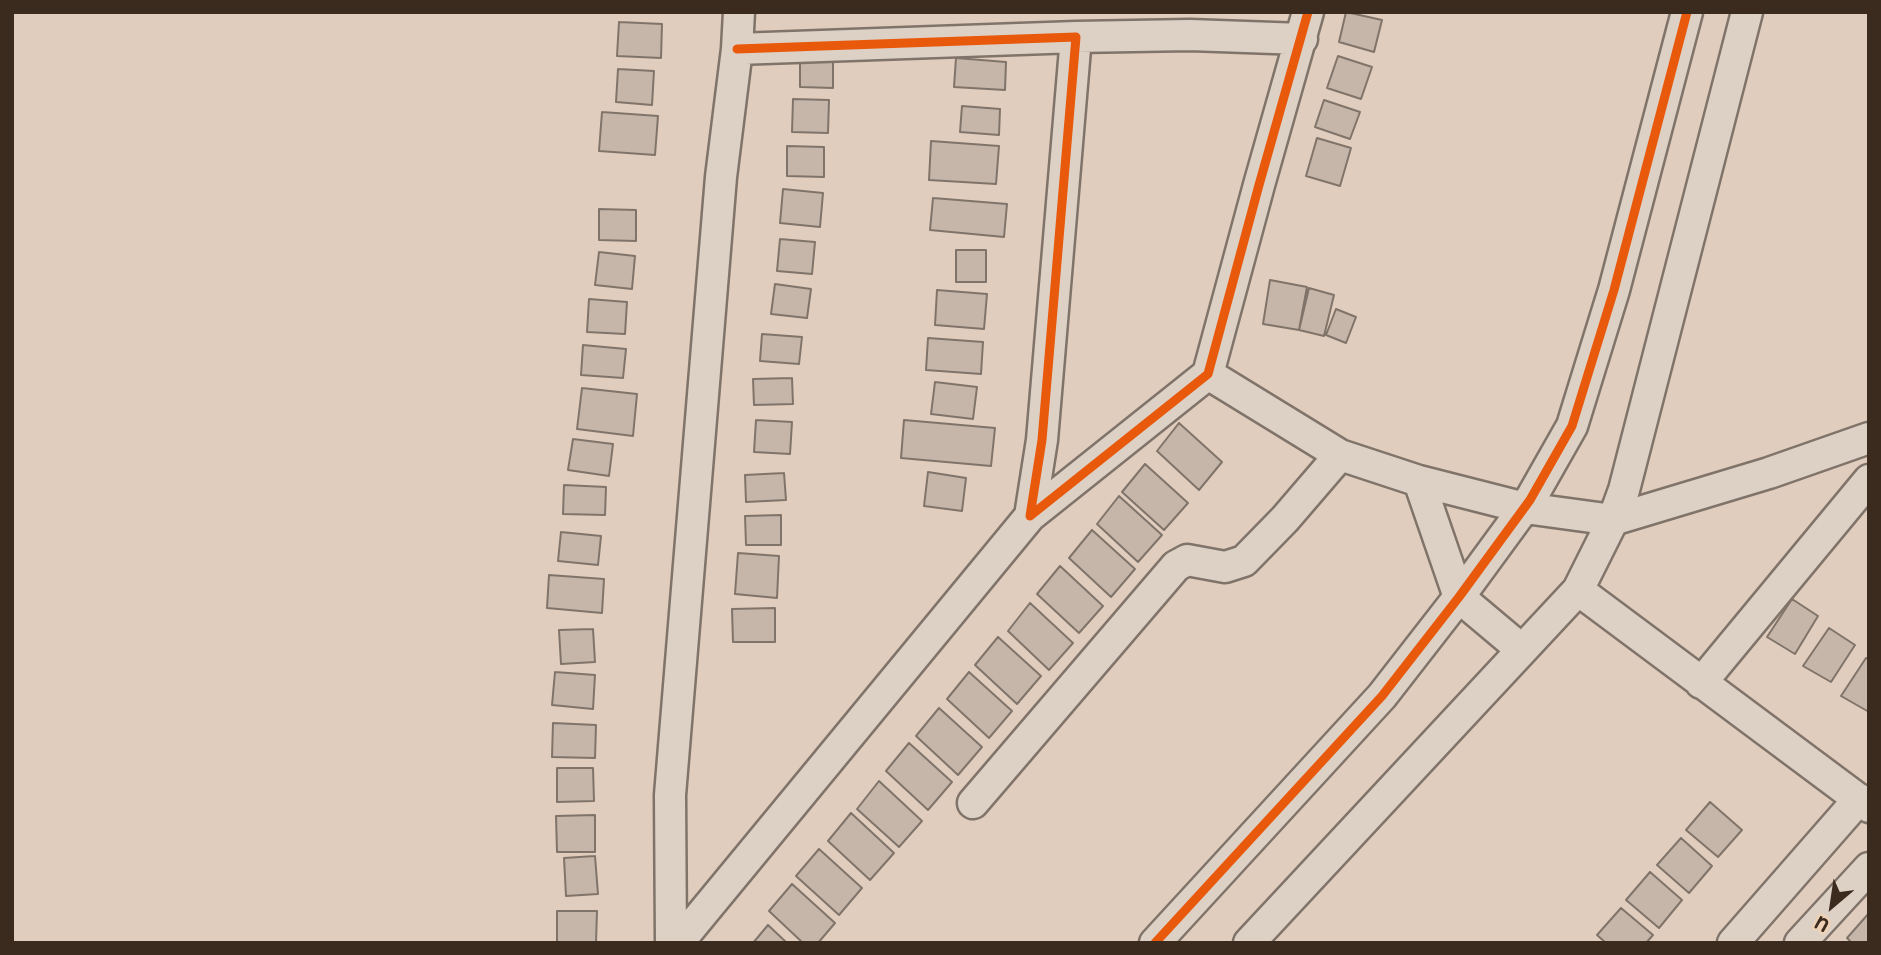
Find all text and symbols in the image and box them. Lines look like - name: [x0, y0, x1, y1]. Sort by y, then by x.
- north arrow: [1797, 871, 1867, 941]
- text: U: [1810, 911, 1833, 939]

